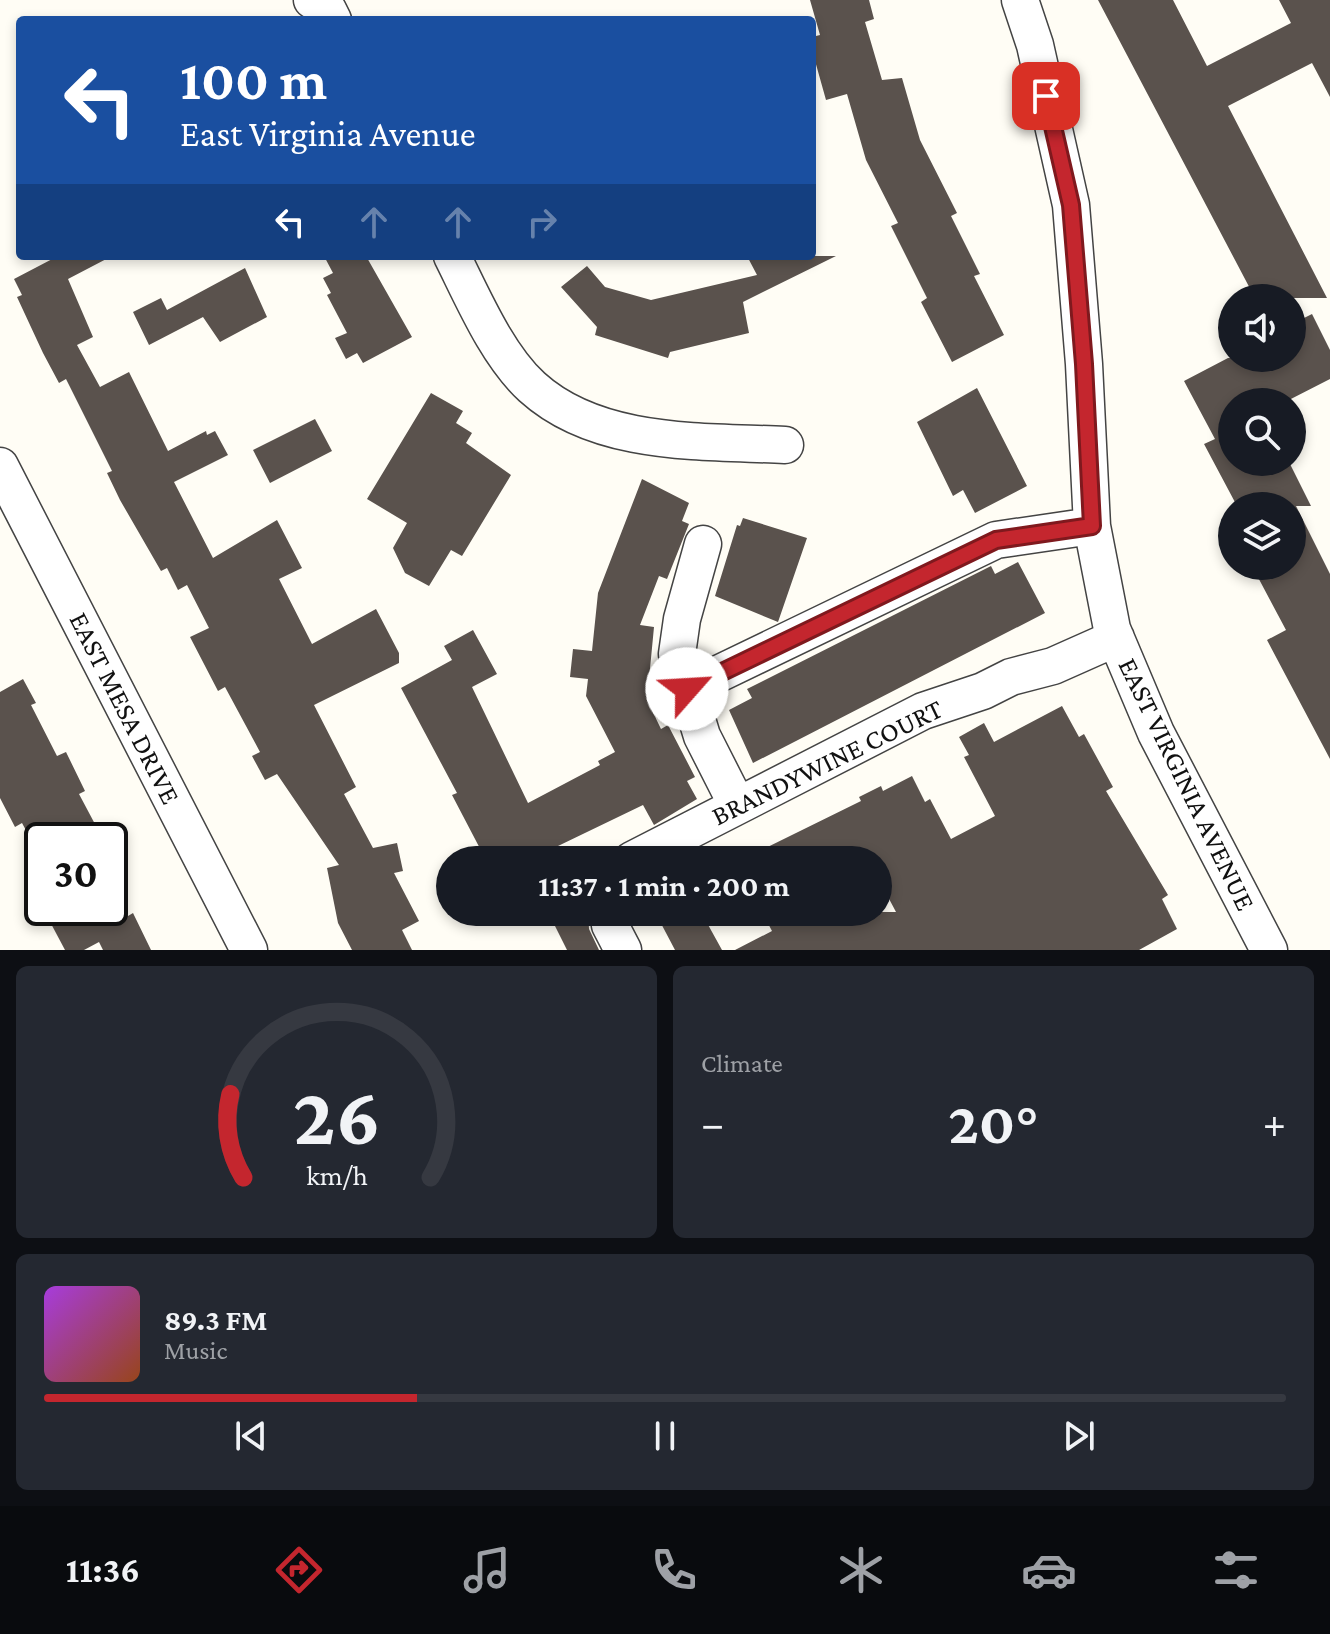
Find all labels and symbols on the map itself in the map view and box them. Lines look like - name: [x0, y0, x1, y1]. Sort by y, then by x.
- pin: [1012, 62, 1080, 130]
- street label: EAST MESA DRIVE: [63, 607, 187, 809]
- position arrow: [645, 647, 729, 731]
- street label: EAST VIRGINIA AVENUE: [1112, 653, 1262, 915]
- street label: BRANDYWINE COURT: [707, 693, 947, 831]
- speed limit sign: 30: [24, 822, 128, 926]

